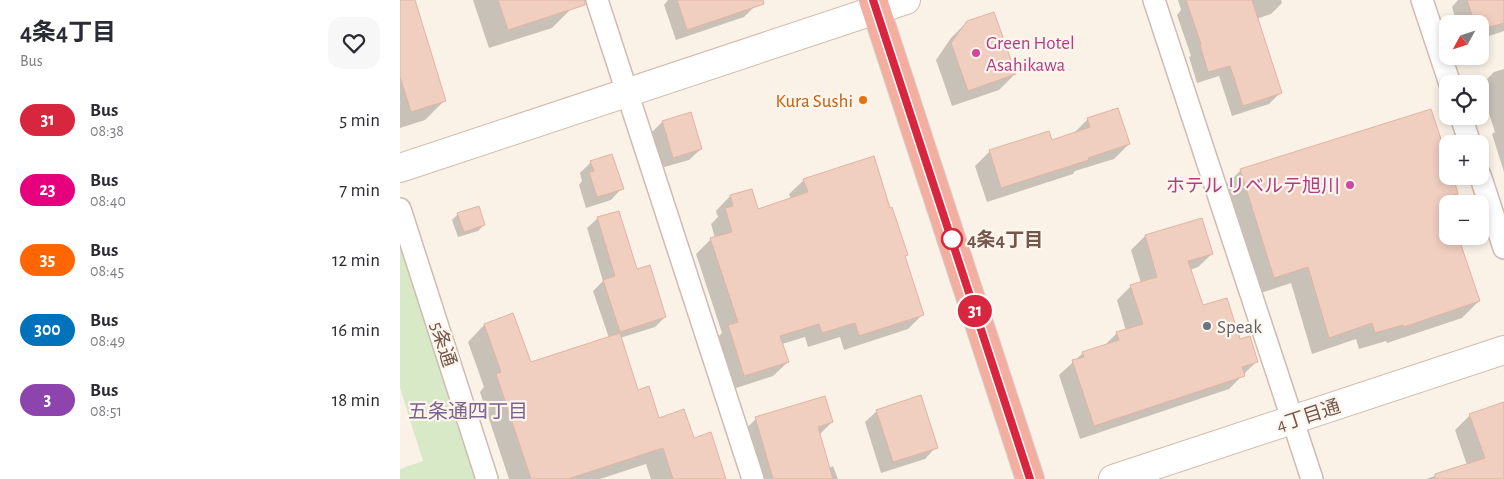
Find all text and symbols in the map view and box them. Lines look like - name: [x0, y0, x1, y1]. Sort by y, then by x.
- north arrow: [1439, 15, 1489, 65]
- map controls: [1439, 15, 1489, 245]
- button: heart: [328, 17, 380, 69]
- text: 4条4丁目: [20, 21, 116, 45]
- place label: Green Hotel Asahikawa: [986, 34, 1075, 75]
- marker: Green Hotel Asahikawa: [970, 47, 982, 59]
- text: Bus: [20, 53, 43, 69]
- button: locate: [1439, 75, 1489, 125]
- place label: Kura Sushi: [775, 92, 853, 111]
- marker: Kura Sushi: [857, 94, 869, 106]
- text: Bus: [90, 101, 118, 120]
- text: 31: [40, 111, 55, 129]
- text: 5 min: [339, 111, 380, 130]
- text: 08:38: [90, 123, 124, 139]
- button: +: [1439, 135, 1489, 185]
- text: Bus: [90, 171, 118, 190]
- place label: ホテル リベルテ旭川: [1166, 176, 1340, 196]
- marker: ホテル リベルテ旭川: [1344, 179, 1356, 191]
- text: 23: [39, 181, 56, 199]
- text: 7 min: [339, 181, 380, 200]
- text: 08:40: [90, 193, 126, 209]
- button: −: [1439, 195, 1489, 245]
- marker: 4条4丁目: [941, 228, 963, 250]
- place label: 4条4丁目: [967, 229, 1043, 250]
- text: Bus: [90, 241, 118, 260]
- text: 35: [40, 251, 55, 269]
- text: 12 min: [332, 251, 380, 270]
- text: 08:45: [90, 263, 124, 279]
- line badge: 31: [952, 295, 998, 327]
- text: 31: [968, 302, 982, 320]
- text: Bus: [90, 311, 118, 330]
- place label: Speak: [1217, 318, 1262, 337]
- street label: 5条通: [426, 319, 460, 369]
- marker: Speak: [1201, 320, 1213, 332]
- text: 300: [34, 321, 61, 339]
- text: 16 min: [332, 321, 380, 340]
- text: 08:49: [90, 333, 125, 349]
- text: Bus: [90, 381, 118, 400]
- text: 3: [44, 391, 51, 409]
- text: 18 min: [332, 391, 380, 410]
- street label: 4丁目通: [1274, 396, 1343, 436]
- district label: 五条通四丁目: [408, 401, 528, 422]
- text: 08:51: [90, 403, 122, 419]

